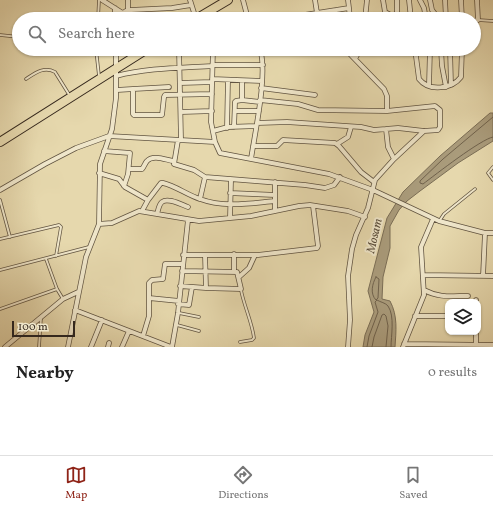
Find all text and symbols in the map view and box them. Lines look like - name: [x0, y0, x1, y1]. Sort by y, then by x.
- search box: [12, 12, 481, 56]
- icon: search: [26, 23, 48, 45]
- text: Search here: [58, 24, 135, 45]
- water label: Mosam: [363, 217, 387, 256]
- map controls: [445, 299, 481, 335]
- button: layers: [445, 299, 481, 335]
- scale bar: [12, 319, 75, 338]
- text: 100 m: [18, 320, 48, 335]
- text: Nearby: [16, 362, 74, 385]
- text: 0 results: [428, 364, 477, 382]
- tab: Map: [65, 464, 87, 503]
- tab: Directions: [218, 464, 269, 503]
- tab: Saved: [399, 464, 428, 503]

